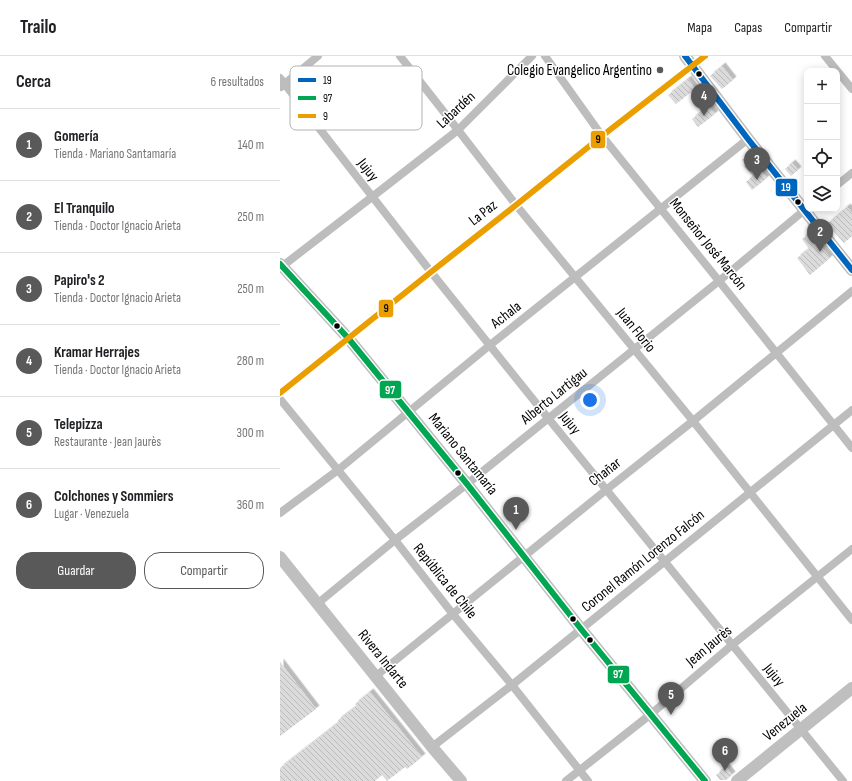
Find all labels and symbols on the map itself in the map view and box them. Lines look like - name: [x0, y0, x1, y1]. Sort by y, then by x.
- place label: Colegio Evangelico Argentino: [507, 61, 652, 80]
- marker: Colegio Evangelico Argentino: [655, 65, 665, 75]
- legend: [290, 66, 422, 130]
- unlabelled marker: [694, 69, 704, 79]
- text: 19: [323, 74, 332, 87]
- pin: 4: [691, 83, 717, 116]
- street label: Labardén: [433, 87, 479, 133]
- text: 97: [323, 92, 333, 105]
- text: 9: [323, 110, 328, 123]
- line badge: 9: [590, 130, 606, 149]
- text: 9: [595, 133, 601, 146]
- pin: 3: [744, 147, 770, 180]
- street label: Jujuy: [352, 154, 383, 186]
- line badge: 19: [775, 178, 798, 197]
- text: 19: [781, 181, 791, 194]
- street label: Monseñor José Marcón: [665, 194, 751, 294]
- street label: La Paz: [465, 196, 502, 230]
- unlabelled marker: [793, 197, 803, 207]
- pin: 2: [807, 219, 833, 252]
- street label: Achala: [486, 297, 525, 333]
- line badge: 9: [378, 299, 394, 318]
- text: 9: [383, 302, 389, 315]
- street label: Juan Florio: [612, 303, 660, 356]
- unlabelled marker: [332, 321, 342, 331]
- street label: Alberto Lartigau: [516, 363, 591, 429]
- line badge: 97: [379, 380, 402, 399]
- text: 97: [385, 384, 395, 397]
- your location: [580, 390, 600, 410]
- street label: Jujuy: [554, 407, 585, 439]
- street label: Mariano Santamaría: [424, 409, 502, 499]
- street label: Chañar: [585, 453, 626, 491]
- unlabelled marker: [453, 468, 463, 478]
- pin: 1: [503, 497, 529, 530]
- street label: Coronel Ramón Lorenzo Falcón: [578, 505, 708, 617]
- street label: República de Chile: [409, 540, 481, 622]
- unlabelled marker: [568, 614, 578, 624]
- street label: Jean Jaurès: [681, 621, 736, 671]
- street label: Rivera Indarte: [354, 626, 412, 692]
- unlabelled marker: [585, 635, 595, 645]
- street label: Jujuy: [758, 659, 789, 691]
- line badge: 97: [607, 665, 630, 684]
- text: 97: [613, 668, 623, 681]
- pin: 5: [658, 682, 684, 715]
- street label: Venezuela: [759, 698, 811, 745]
- pin: 6: [712, 738, 738, 771]

